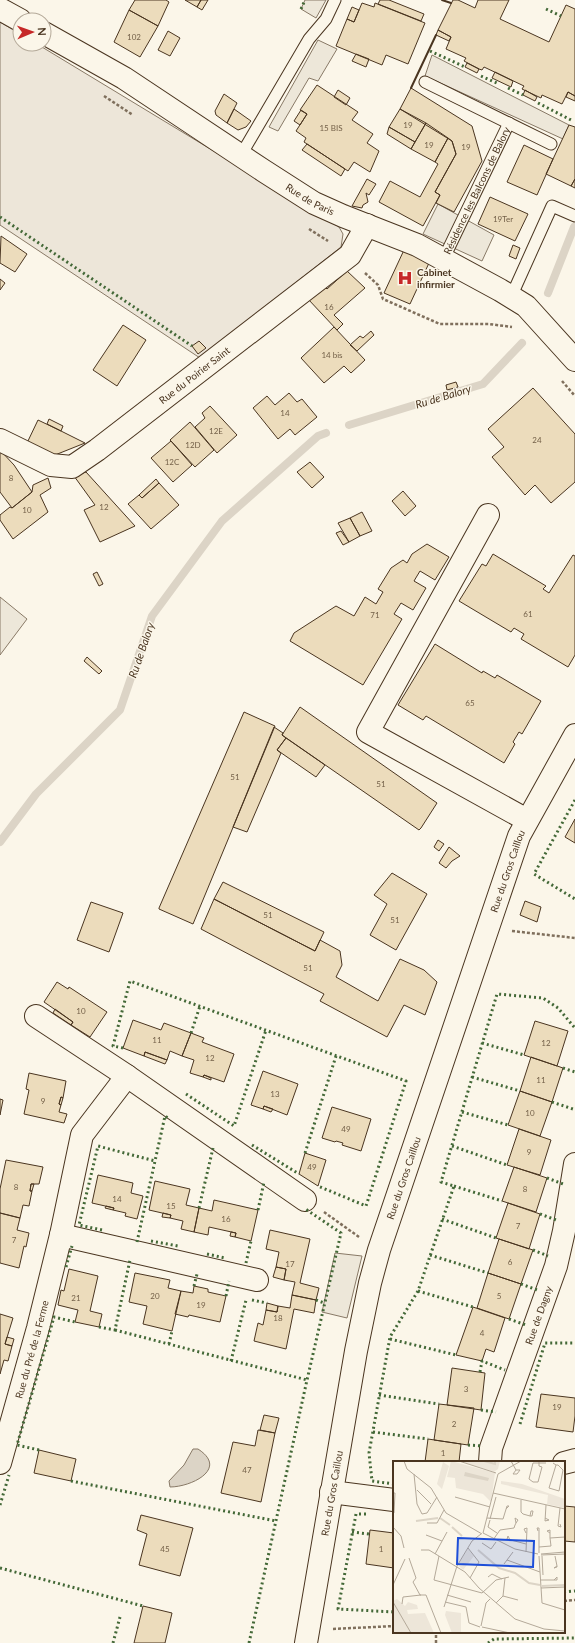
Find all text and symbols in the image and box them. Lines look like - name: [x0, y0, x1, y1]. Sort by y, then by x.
- north arrow: [12, 12, 52, 52]
- text: N: [36, 27, 49, 36]
- house number: 102: [127, 32, 141, 42]
- house number: 19: [403, 120, 413, 130]
- house number: 15 BIS: [319, 123, 343, 133]
- street label: Résidence les Balcons de Balory: [441, 124, 513, 256]
- house number: 19: [424, 140, 434, 150]
- house number: 19: [461, 142, 471, 152]
- street label: Rue de Paris: [284, 181, 336, 217]
- house number: 19Ter: [493, 214, 513, 224]
- place label: Cabinet infirmier: [417, 266, 455, 290]
- hospital icon: Cabinet infirmier: [396, 269, 414, 287]
- house number: 16: [324, 302, 334, 312]
- street label: Rue du Poirier Saint: [157, 344, 232, 406]
- house number: 14 bis: [321, 350, 343, 360]
- water label: Ru de Balory: [414, 381, 473, 411]
- house number: 14: [280, 408, 290, 418]
- house number: 12E: [209, 426, 223, 436]
- house number: 24: [532, 435, 542, 445]
- house number: 12D: [185, 440, 201, 450]
- house number: 12C: [165, 457, 180, 467]
- house number: 8: [9, 473, 14, 483]
- house number: 12: [99, 502, 109, 512]
- house number: 10: [22, 505, 32, 515]
- house number: 61: [523, 609, 533, 619]
- house number: 71: [370, 610, 380, 620]
- water label: Ru de Balory: [125, 620, 157, 679]
- house number: 65: [465, 698, 475, 708]
- house number: 51: [230, 772, 240, 782]
- house number: 51: [376, 779, 386, 789]
- street label: Rue du Gros Caillou: [488, 828, 527, 914]
- house number: 51: [263, 910, 273, 920]
- house number: 51: [390, 915, 400, 925]
- house number: 51: [303, 963, 313, 973]
- house number: 10: [76, 1006, 86, 1016]
- house number: 11: [152, 1035, 162, 1045]
- house number: 12: [541, 1038, 551, 1048]
- house number: 12: [205, 1053, 215, 1063]
- house number: 11: [536, 1075, 546, 1085]
- house number: 13: [270, 1089, 280, 1099]
- house number: 9: [41, 1096, 46, 1106]
- house number: 10: [525, 1108, 535, 1118]
- house number: 49: [341, 1124, 351, 1134]
- street label: Rue du Gros Caillou: [384, 1135, 423, 1221]
- house number: 9: [527, 1147, 532, 1157]
- house number: 49: [307, 1162, 317, 1172]
- house number: 8: [14, 1182, 19, 1192]
- house number: 8: [523, 1184, 528, 1194]
- house number: 14: [112, 1194, 122, 1204]
- house number: 15: [166, 1201, 176, 1211]
- house number: 16: [221, 1214, 231, 1224]
- house number: 7: [516, 1221, 521, 1231]
- house number: 7: [12, 1235, 17, 1245]
- house number: 6: [508, 1257, 513, 1267]
- house number: 17: [285, 1259, 295, 1269]
- street label: Rue de Dagny: [522, 1284, 555, 1346]
- house number: 20: [150, 1291, 160, 1301]
- house number: 5: [497, 1291, 502, 1301]
- house number: 21: [71, 1293, 81, 1303]
- street label: Rue du Pré de la Ferme: [12, 1299, 51, 1400]
- house number: 19: [196, 1300, 206, 1310]
- house number: 18: [273, 1313, 283, 1323]
- house number: 4: [480, 1328, 485, 1338]
- house number: 3: [464, 1384, 469, 1394]
- house number: 19: [552, 1402, 562, 1412]
- house number: 2: [452, 1419, 457, 1429]
- house number: 1: [441, 1448, 446, 1458]
- street label: Rue du Gros Caillou: [318, 1450, 345, 1537]
- inset map: [393, 1461, 565, 1633]
- house number: 47: [242, 1465, 252, 1475]
- house number: 45: [160, 1544, 170, 1554]
- house number: 1: [379, 1544, 384, 1554]

